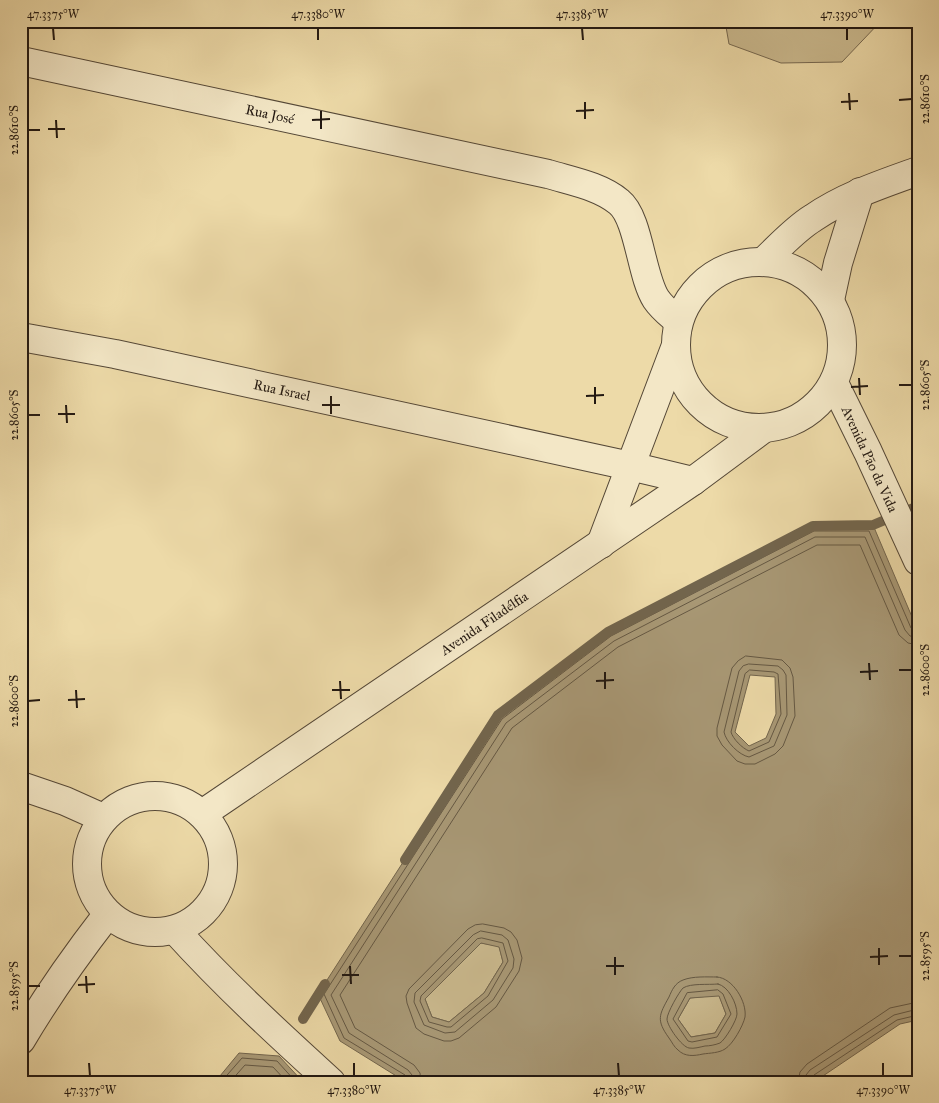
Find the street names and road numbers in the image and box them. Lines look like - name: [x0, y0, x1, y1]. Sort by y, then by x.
- street label: Rua José: [244, 101, 296, 129]
- street label: Rua Israel: [252, 376, 312, 405]
- street label: Avenida Pão da Vida: [837, 403, 902, 515]
- street label: Avenida Filadélfia: [436, 588, 531, 660]

